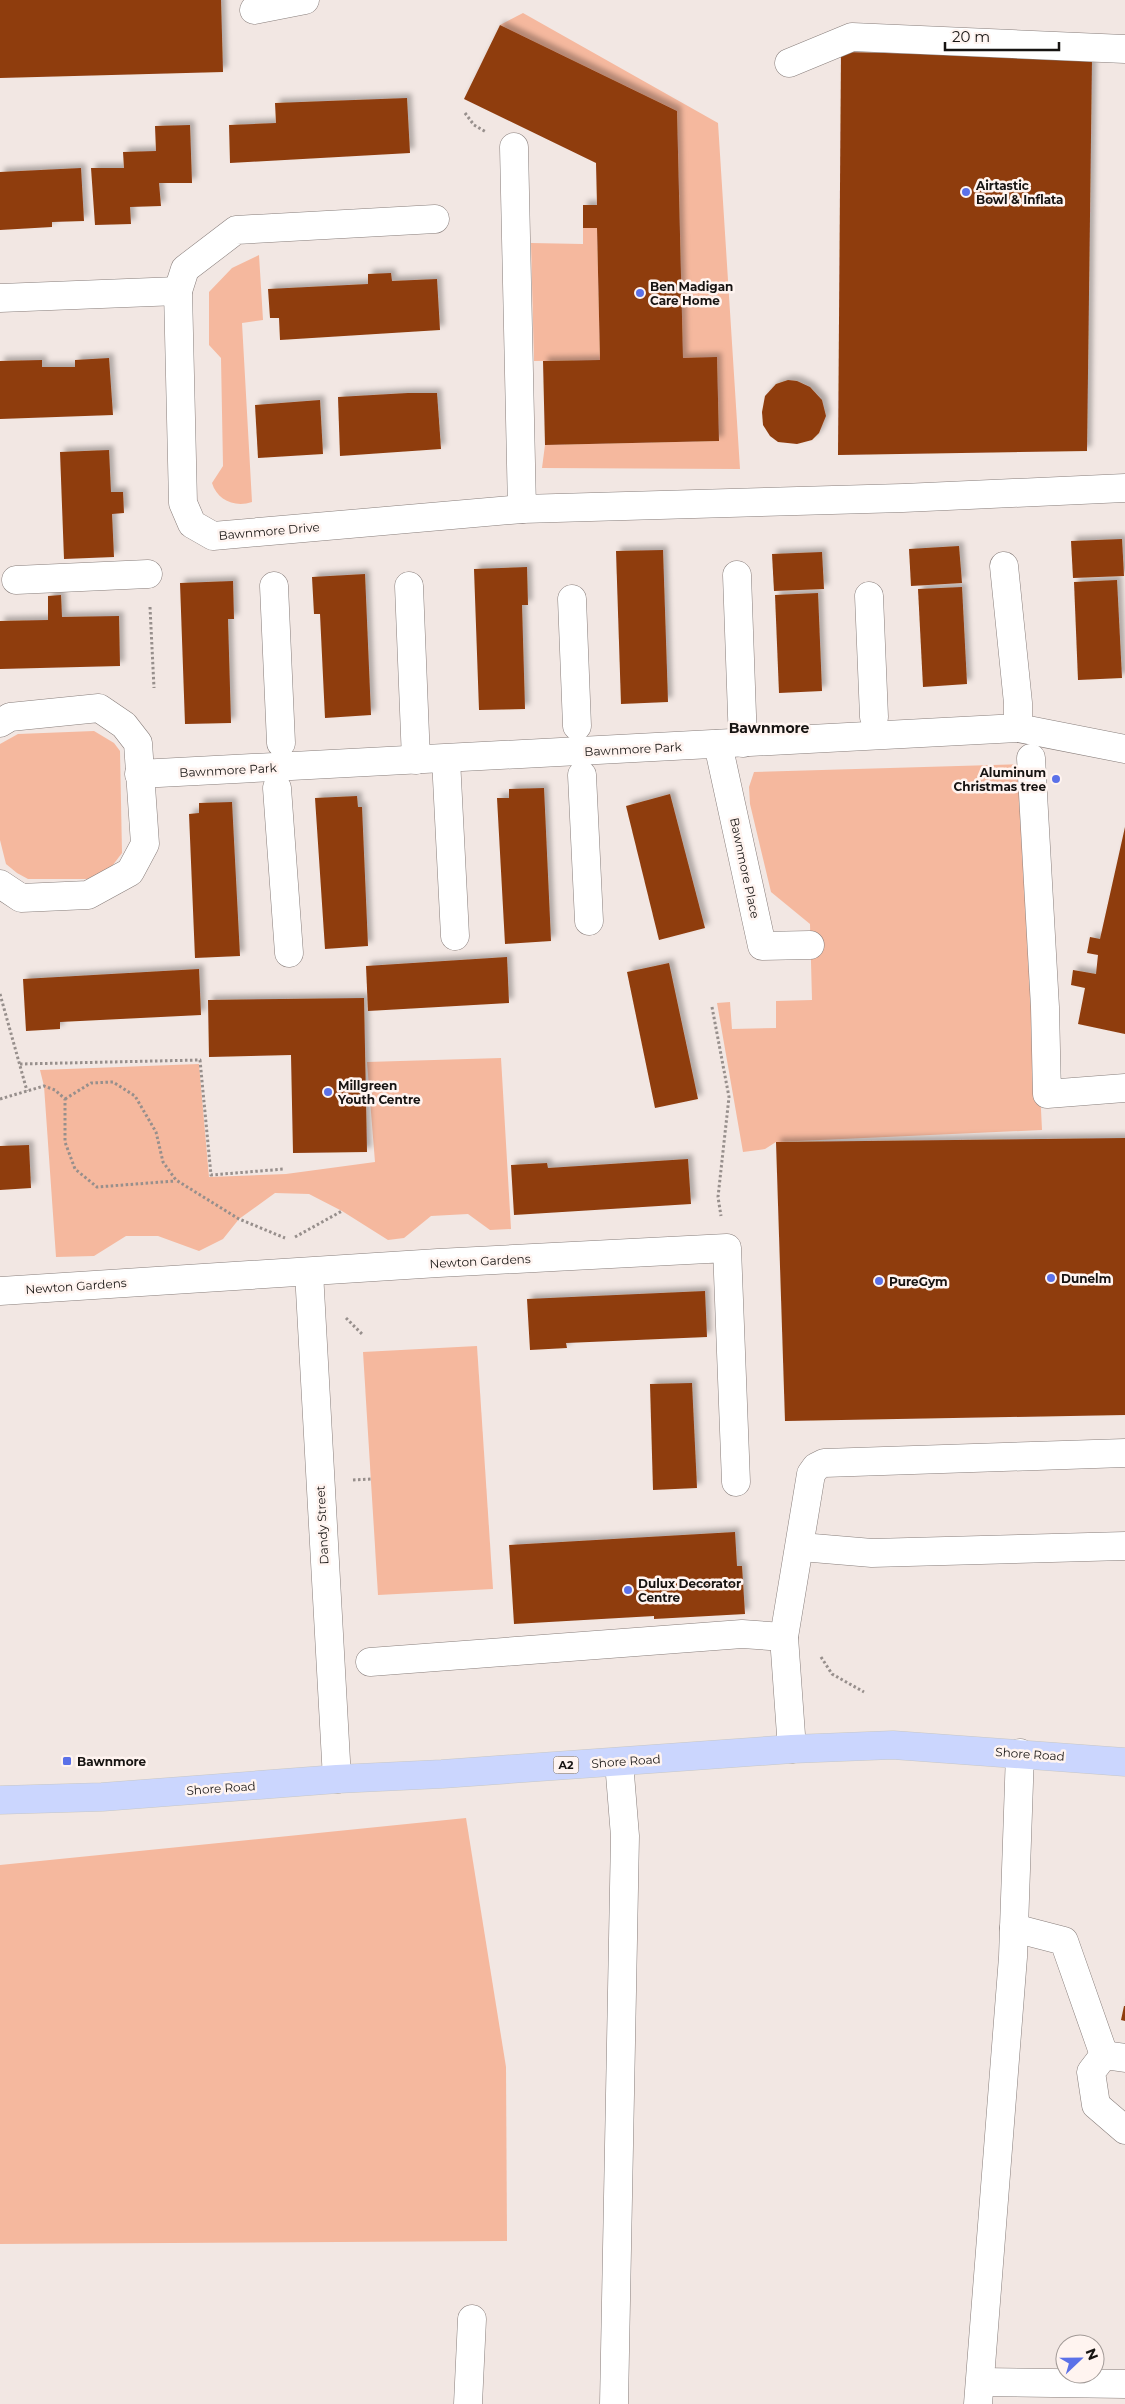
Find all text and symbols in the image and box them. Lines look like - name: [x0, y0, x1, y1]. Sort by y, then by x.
- scale bar: [945, 20, 1059, 52]
- text: 20 m: [952, 27, 990, 46]
- place label: Airtastic Bowl & Inflata: [975, 178, 1064, 207]
- marker: Airtastic Bowl & Inflata: [960, 186, 972, 198]
- place label: Ben Madigan Care Home: [650, 279, 733, 308]
- marker: Ben Madigan Care Home: [634, 287, 646, 299]
- street label: Bawnmore Drive: [218, 519, 320, 543]
- district label: Bawnmore: [729, 719, 809, 737]
- street label: Bawnmore Park: [584, 739, 683, 759]
- street label: Bawnmore Park: [179, 760, 278, 780]
- place label: Aluminum Christmas tree: [953, 765, 1046, 794]
- marker: Aluminum Christmas tree: [1050, 773, 1062, 785]
- street label: Bawnmore Place: [727, 816, 763, 920]
- place label: Millgreen Youth Centre: [337, 1078, 421, 1107]
- marker: Millgreen Youth Centre: [322, 1086, 334, 1098]
- street label: Newton Gardens: [429, 1251, 531, 1271]
- place label: Dunelm: [1061, 1271, 1111, 1286]
- marker: Dunelm: [1045, 1272, 1057, 1284]
- place label: PureGym: [889, 1274, 948, 1289]
- street label: Newton Gardens: [25, 1275, 127, 1297]
- marker: PureGym: [873, 1275, 885, 1287]
- street label: Dandy Street: [312, 1485, 332, 1565]
- place label: Dulux Decorator Centre: [638, 1576, 741, 1605]
- marker: Dulux Decorator Centre: [622, 1584, 634, 1596]
- street label: Shore Road: [995, 1744, 1065, 1764]
- street label: Shore Road: [591, 1751, 661, 1771]
- place label: Bawnmore: [77, 1754, 147, 1769]
- marker: Bawnmore: [61, 1755, 73, 1767]
- road number: A2: [554, 1756, 578, 1774]
- street label: Shore Road: [186, 1778, 256, 1798]
- north arrow: [1055, 2334, 1105, 2384]
- text: N: [1082, 2346, 1103, 2363]

